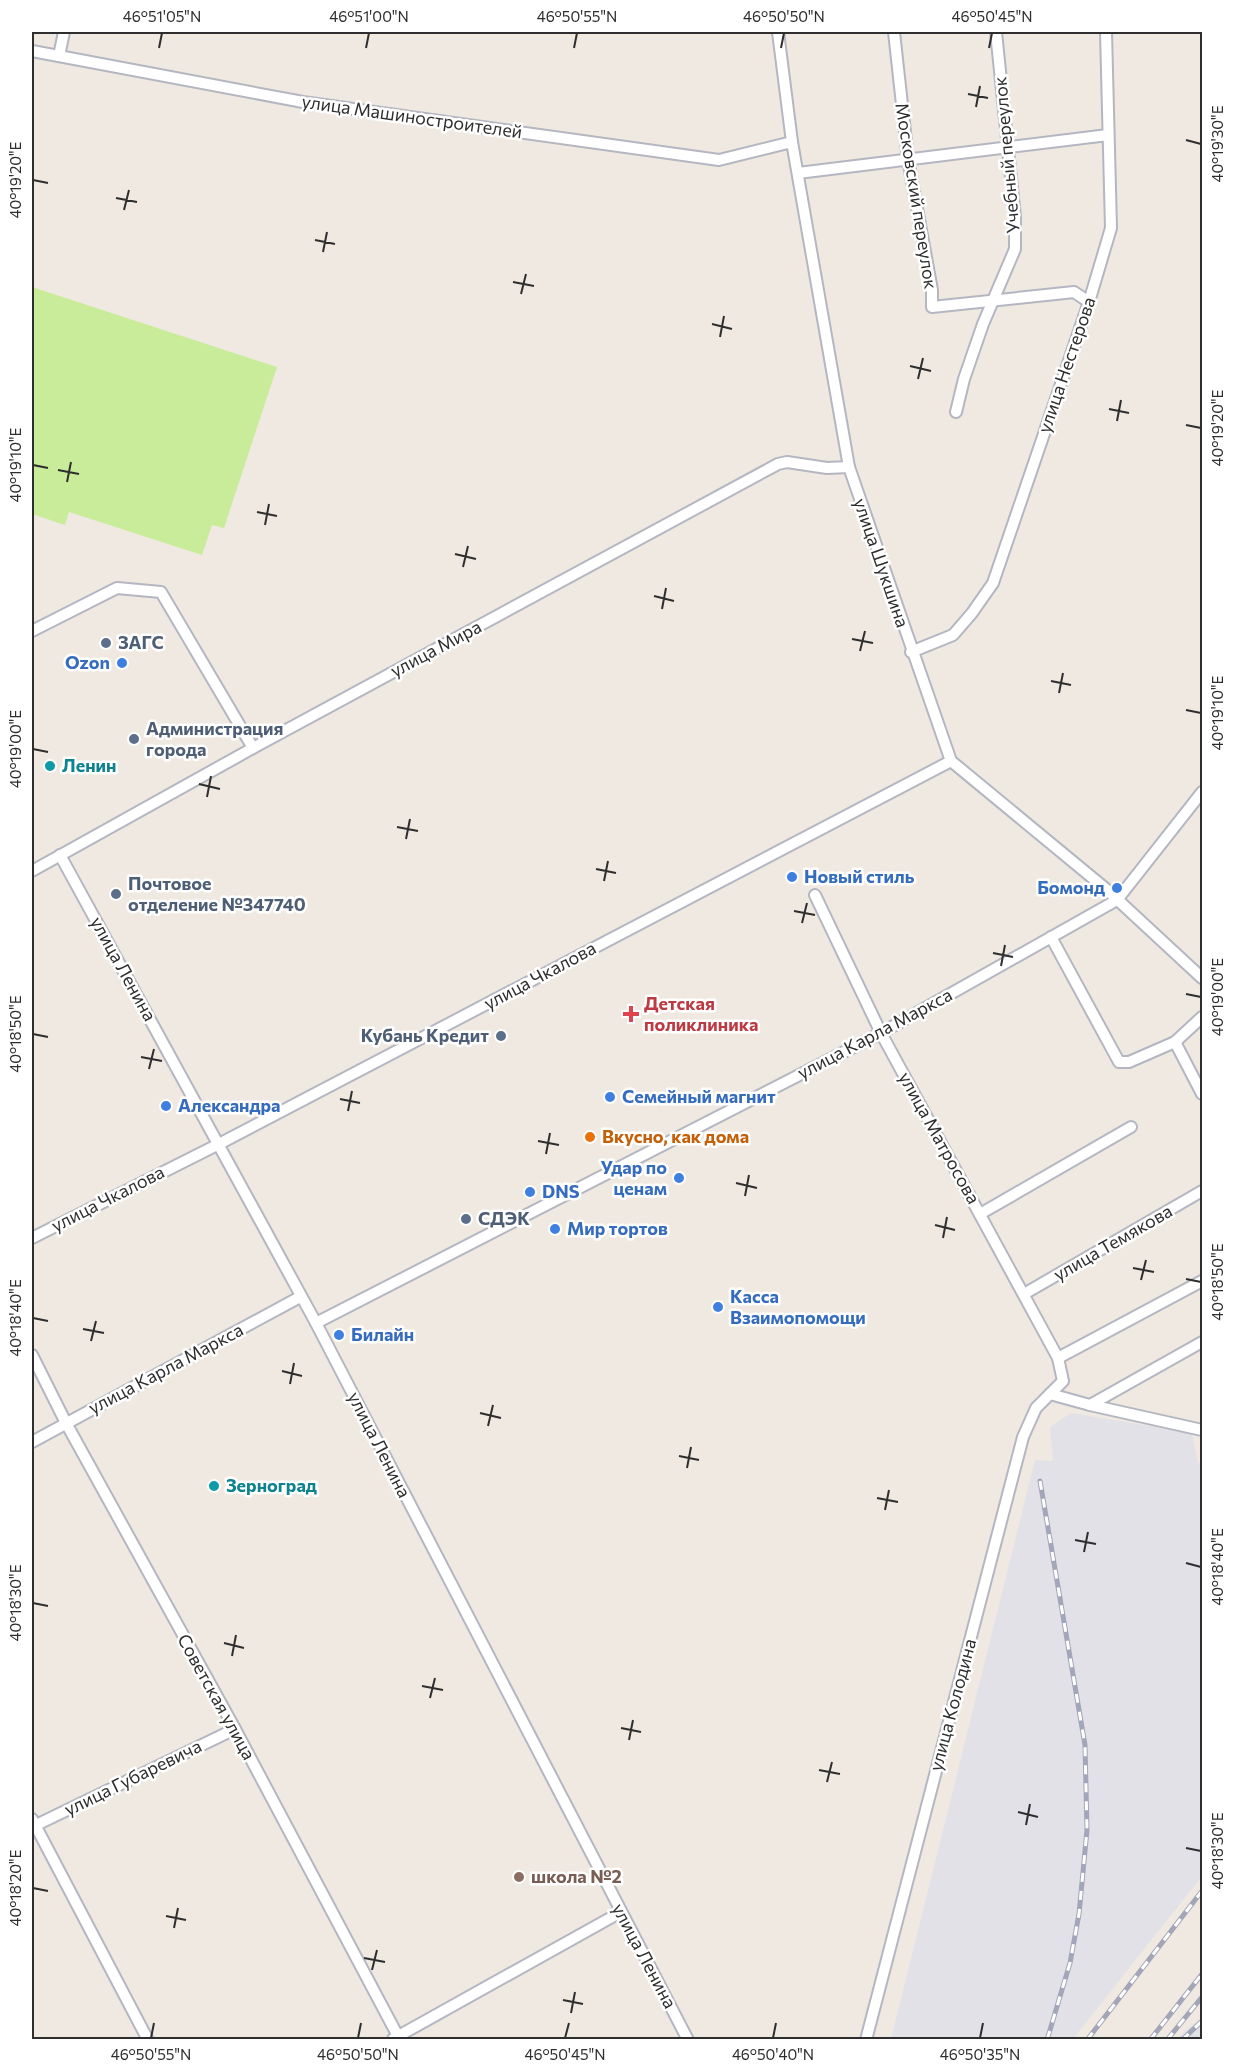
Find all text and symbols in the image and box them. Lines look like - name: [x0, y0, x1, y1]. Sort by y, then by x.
- text: 46°51'05"N: [123, 7, 201, 25]
- text: 46°51'00"N: [329, 7, 409, 25]
- text: 46°50'55"N: [537, 7, 617, 25]
- text: 46°50'50"N: [743, 7, 825, 25]
- text: 46°50'45"N: [951, 7, 1033, 25]
- street label: Учебный переулок: [988, 76, 1024, 234]
- street label: улица Машиностроителей: [301, 90, 524, 142]
- street label: Московский переулок: [891, 101, 943, 291]
- text: 40°19'30"E: [1208, 105, 1226, 183]
- text: 40°19'20"E: [6, 141, 24, 218]
- street label: улица Нестерова: [1032, 294, 1100, 436]
- text: 40°19'20"E: [1208, 389, 1226, 466]
- text: 40°19'10"E: [6, 427, 24, 503]
- street label: улица Шукшина: [850, 495, 914, 630]
- street label: улица Мира: [386, 615, 485, 681]
- place label: ЗАГС: [118, 631, 164, 653]
- marker: ЗАГС: [99, 636, 113, 650]
- place label: Ozon: [65, 651, 110, 673]
- marker: Ozon: [115, 656, 129, 670]
- text: 40°19'10"E: [1208, 675, 1226, 751]
- text: 40°19'00"E: [6, 710, 24, 788]
- place label: Администрация города: [146, 717, 283, 760]
- marker: Администрация города: [127, 732, 141, 746]
- place label: Ленин: [62, 754, 116, 776]
- marker: Ленин: [43, 759, 57, 773]
- place label: Новый стиль: [804, 865, 915, 887]
- marker: Новый стиль: [785, 870, 799, 884]
- place label: Почтовое отделение №347740: [128, 872, 306, 915]
- place label: Бомонд: [1037, 876, 1105, 898]
- marker: Бомонд: [1110, 881, 1124, 895]
- marker: Почтовое отделение №347740: [109, 887, 123, 901]
- street label: улица Ленина: [86, 913, 162, 1025]
- street label: улица Чкалова: [480, 936, 599, 1014]
- text: 40°19'00"E: [1208, 958, 1226, 1036]
- street label: улица Карла Маркса: [793, 983, 956, 1083]
- place label: Детская поликлиника: [644, 992, 758, 1035]
- text: 40°18'50"E: [6, 995, 24, 1073]
- marker: Детская поликлиника: [622, 1005, 640, 1023]
- place label: Кубань Кредит: [361, 1024, 489, 1046]
- marker: Кубань Кредит: [494, 1029, 508, 1043]
- street label: улица Матросова: [895, 1068, 985, 1207]
- place label: Семейный магнит: [622, 1085, 776, 1107]
- marker: Семейный магнит: [603, 1090, 617, 1104]
- place label: Александра: [178, 1094, 281, 1116]
- marker: Александра: [159, 1099, 173, 1113]
- place label: Вкусно, как дома: [602, 1125, 749, 1147]
- marker: Вкусно, как дома: [583, 1130, 597, 1144]
- place label: Удар по ценам: [601, 1156, 667, 1199]
- street label: улица Чкалова: [47, 1160, 168, 1236]
- marker: Удар по ценам: [672, 1171, 686, 1185]
- place label: DNS: [542, 1180, 580, 1202]
- marker: DNS: [523, 1185, 537, 1199]
- street label: улица Темякова: [1049, 1199, 1176, 1285]
- place label: СДЭК: [478, 1207, 530, 1229]
- marker: СДЭК: [459, 1212, 473, 1226]
- place label: Мир тортов: [567, 1217, 668, 1239]
- marker: Мир тортов: [548, 1222, 562, 1236]
- text: 40°18'50"E: [1208, 1243, 1226, 1321]
- text: 40°18'40"E: [6, 1279, 24, 1357]
- place label: Касса Взаимопомощи: [730, 1285, 866, 1328]
- marker: Касса Взаимопомощи: [711, 1300, 725, 1314]
- street label: улица Карла Маркса: [84, 1318, 247, 1418]
- place label: Билайн: [351, 1323, 414, 1345]
- marker: Билайн: [332, 1328, 346, 1342]
- street label: улица Ленина: [344, 1388, 416, 1501]
- place label: Зерноград: [226, 1474, 317, 1496]
- marker: Зерноград: [207, 1479, 221, 1493]
- text: 40°18'40"E: [1208, 1528, 1226, 1606]
- text: 40°18'30"E: [6, 1564, 24, 1642]
- street label: Советская улица: [173, 1630, 261, 1763]
- street label: улица Колодина: [924, 1636, 980, 1773]
- street label: улица Губаревича: [60, 1734, 205, 1820]
- text: 40°18'30"E: [1208, 1812, 1226, 1890]
- text: 40°18'20"E: [6, 1849, 24, 1926]
- place label: школа №2: [531, 1865, 622, 1887]
- marker: школа №2: [512, 1870, 526, 1884]
- street label: улица Ленина: [608, 1899, 682, 2012]
- text: 46°50'55"N: [111, 2045, 191, 2063]
- text: 46°50'50"N: [317, 2045, 399, 2063]
- text: 46°50'45"N: [524, 2045, 606, 2063]
- text: 46°50'40"N: [732, 2045, 814, 2063]
- text: 46°50'35"N: [940, 2045, 1020, 2063]

